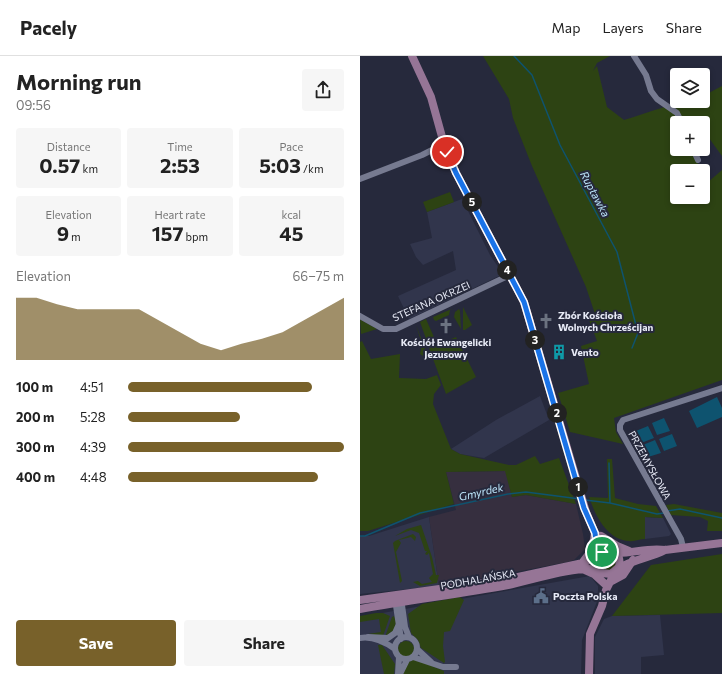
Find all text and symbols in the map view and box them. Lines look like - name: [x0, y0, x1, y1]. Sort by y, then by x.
- text: Pacely: [20, 16, 77, 39]
- text: Map: [552, 19, 580, 36]
- text: Layers: [602, 19, 644, 36]
- text: Share: [666, 19, 702, 36]
- text: Morning run: [16, 68, 142, 95]
- map controls: [670, 68, 710, 204]
- button: layers: [670, 68, 710, 108]
- button: share: [302, 69, 344, 111]
- text: 09:56: [16, 97, 51, 113]
- button: +: [670, 116, 710, 156]
- pin: [430, 135, 464, 169]
- text: Distance: [47, 140, 91, 153]
- text: Time: [167, 140, 193, 153]
- text: Pace: [279, 140, 303, 153]
- icon: check: [436, 141, 458, 163]
- text: 0.57: [39, 153, 80, 177]
- text: 2:53: [160, 153, 200, 177]
- text: 5:03: [259, 153, 301, 177]
- text: km: [80, 162, 98, 175]
- text: /km: [301, 162, 324, 175]
- button: −: [670, 164, 710, 204]
- water label: Ruptawka: [578, 169, 613, 219]
- pin: 5: [462, 192, 482, 212]
- text: 5: [469, 195, 475, 208]
- text: Elevation: [45, 208, 92, 221]
- text: Heart rate: [154, 208, 206, 221]
- text: kcal: [281, 208, 301, 221]
- text: 9: [57, 221, 69, 245]
- text: 157: [152, 221, 183, 245]
- text: 45: [279, 221, 303, 245]
- text: m: [69, 230, 81, 243]
- text: bpm: [183, 230, 208, 243]
- pin: 4: [497, 260, 517, 280]
- text: 4: [504, 263, 510, 276]
- text: Elevation: [16, 268, 71, 284]
- text: 66–75 m: [292, 268, 344, 284]
- street label: STEFANA OKRZEI: [390, 278, 472, 324]
- place label: Zbór Kościoła Wolnych Chrześcijan: [558, 309, 653, 333]
- church icon: Zbór Kościoła Wolnych Chrześcijan: [537, 312, 555, 330]
- church icon: Kościół Ewangelicki Jezusowy: [437, 317, 455, 335]
- pin: 3: [525, 330, 545, 350]
- text: 3: [532, 333, 538, 346]
- place label: Kościół Ewangelicki Jezusowy: [401, 336, 492, 360]
- building icon: Vento: [550, 343, 568, 361]
- place label: Vento: [571, 346, 599, 358]
- text: 100 m: [16, 379, 53, 395]
- text: 4:51: [80, 379, 104, 395]
- pin: 2: [547, 403, 567, 423]
- text: 2: [554, 406, 560, 419]
- text: 200 m: [16, 409, 54, 425]
- text: 5:28: [80, 409, 106, 425]
- street label: PRZEMYSŁOWA: [626, 429, 674, 502]
- text: 300 m: [16, 439, 55, 455]
- text: 4:39: [80, 439, 106, 455]
- text: 400 m: [16, 469, 55, 485]
- text: 4:48: [80, 469, 107, 485]
- pin: 1: [568, 477, 588, 497]
- water label: Gmyrdek: [457, 480, 505, 503]
- text: 1: [576, 480, 580, 493]
- pin: [585, 535, 619, 569]
- icon: arrive: [591, 541, 613, 563]
- street label: PODHALAŃSKA: [440, 566, 516, 591]
- public building icon: Poczta Polska: [532, 587, 550, 605]
- place label: Poczta Polska: [553, 590, 617, 602]
- button: Save: [16, 620, 176, 666]
- button: Share: [184, 620, 344, 666]

